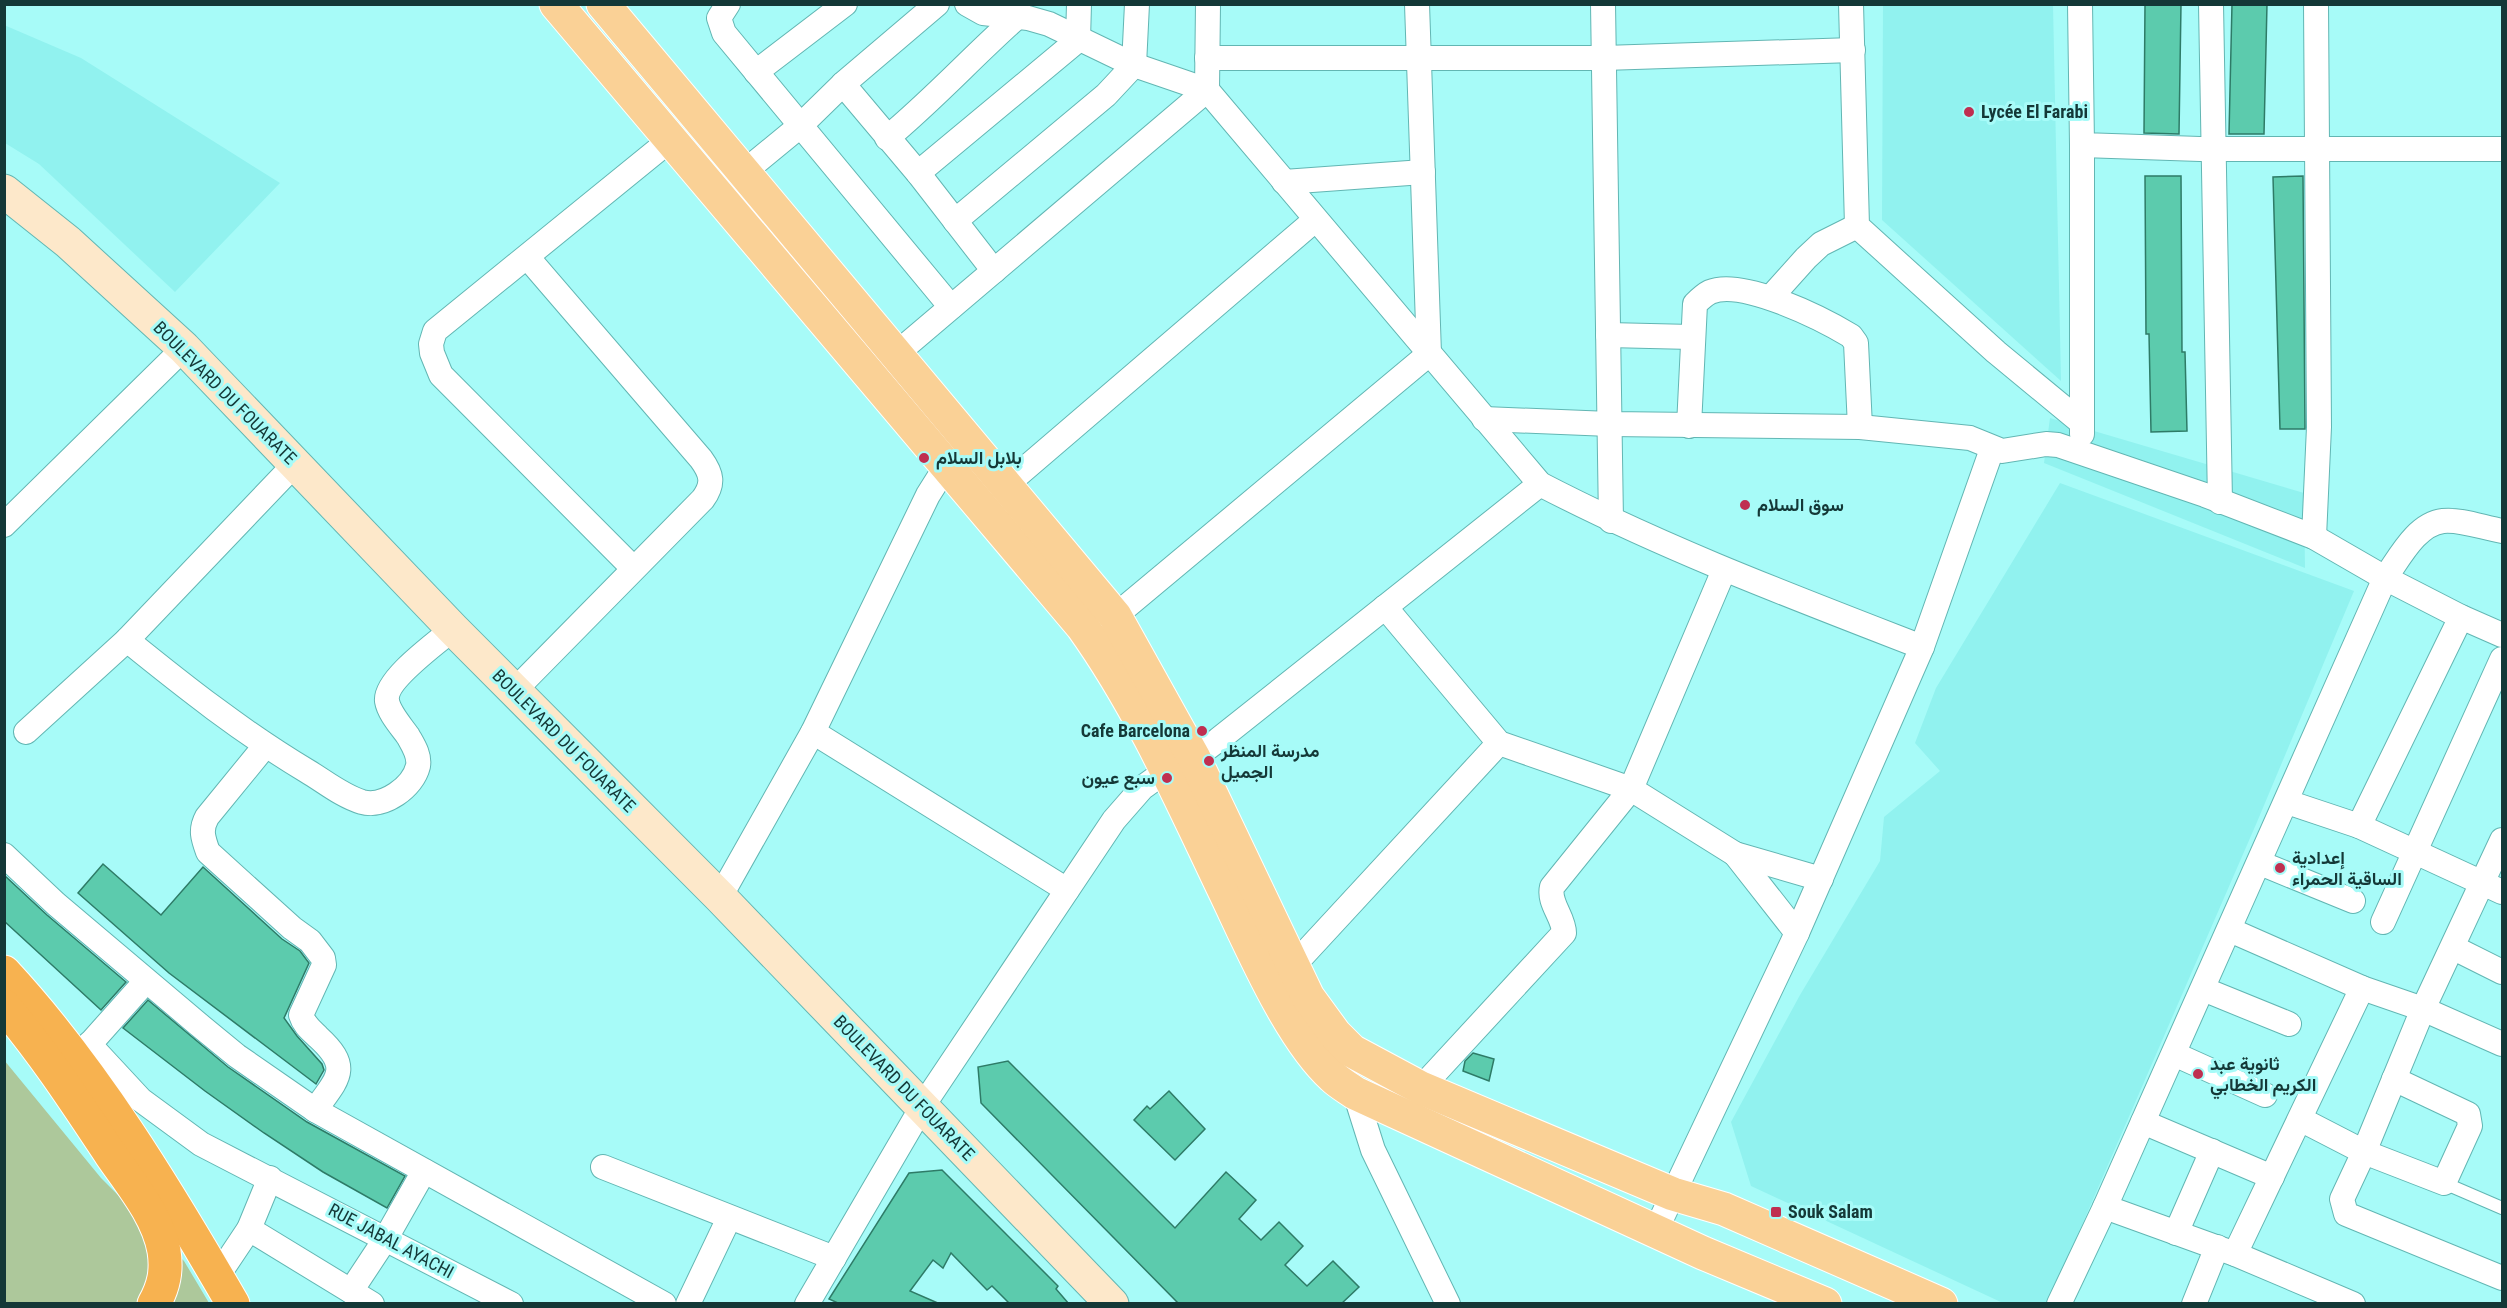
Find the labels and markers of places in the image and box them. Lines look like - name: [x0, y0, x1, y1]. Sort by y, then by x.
- place label: Lycée El Farabi: [1981, 101, 2088, 122]
- marker: Lycée El Farabi: [1962, 105, 1976, 119]
- place label: بلابل السلام: [936, 447, 1022, 470]
- marker: بلابل السلام: [917, 451, 931, 465]
- place label: سوق السلام: [1757, 494, 1844, 517]
- marker: سوق السلام: [1738, 498, 1752, 512]
- place label: Cafe Barcelona: [1081, 720, 1190, 741]
- marker: Cafe Barcelona: [1195, 724, 1209, 738]
- place label: مدرسة المنظر الجميل: [1220, 740, 1320, 783]
- marker: مدرسة المنظر الجميل: [1202, 754, 1216, 768]
- place label: سبع عيون: [1082, 767, 1155, 790]
- marker: سبع عيون: [1160, 771, 1174, 785]
- place label: إعدادية الساقية الحمراء: [2292, 847, 2402, 890]
- marker: إعدادية الساقية الحمراء: [2273, 861, 2287, 875]
- place label: ثانوية عبد الكريم الخطابي: [2210, 1053, 2316, 1100]
- marker: ثانوية عبد الكريم الخطابي: [2191, 1067, 2205, 1081]
- place label: Souk Salam: [1788, 1201, 1873, 1222]
- marker: Souk Salam: [1769, 1205, 1783, 1219]

